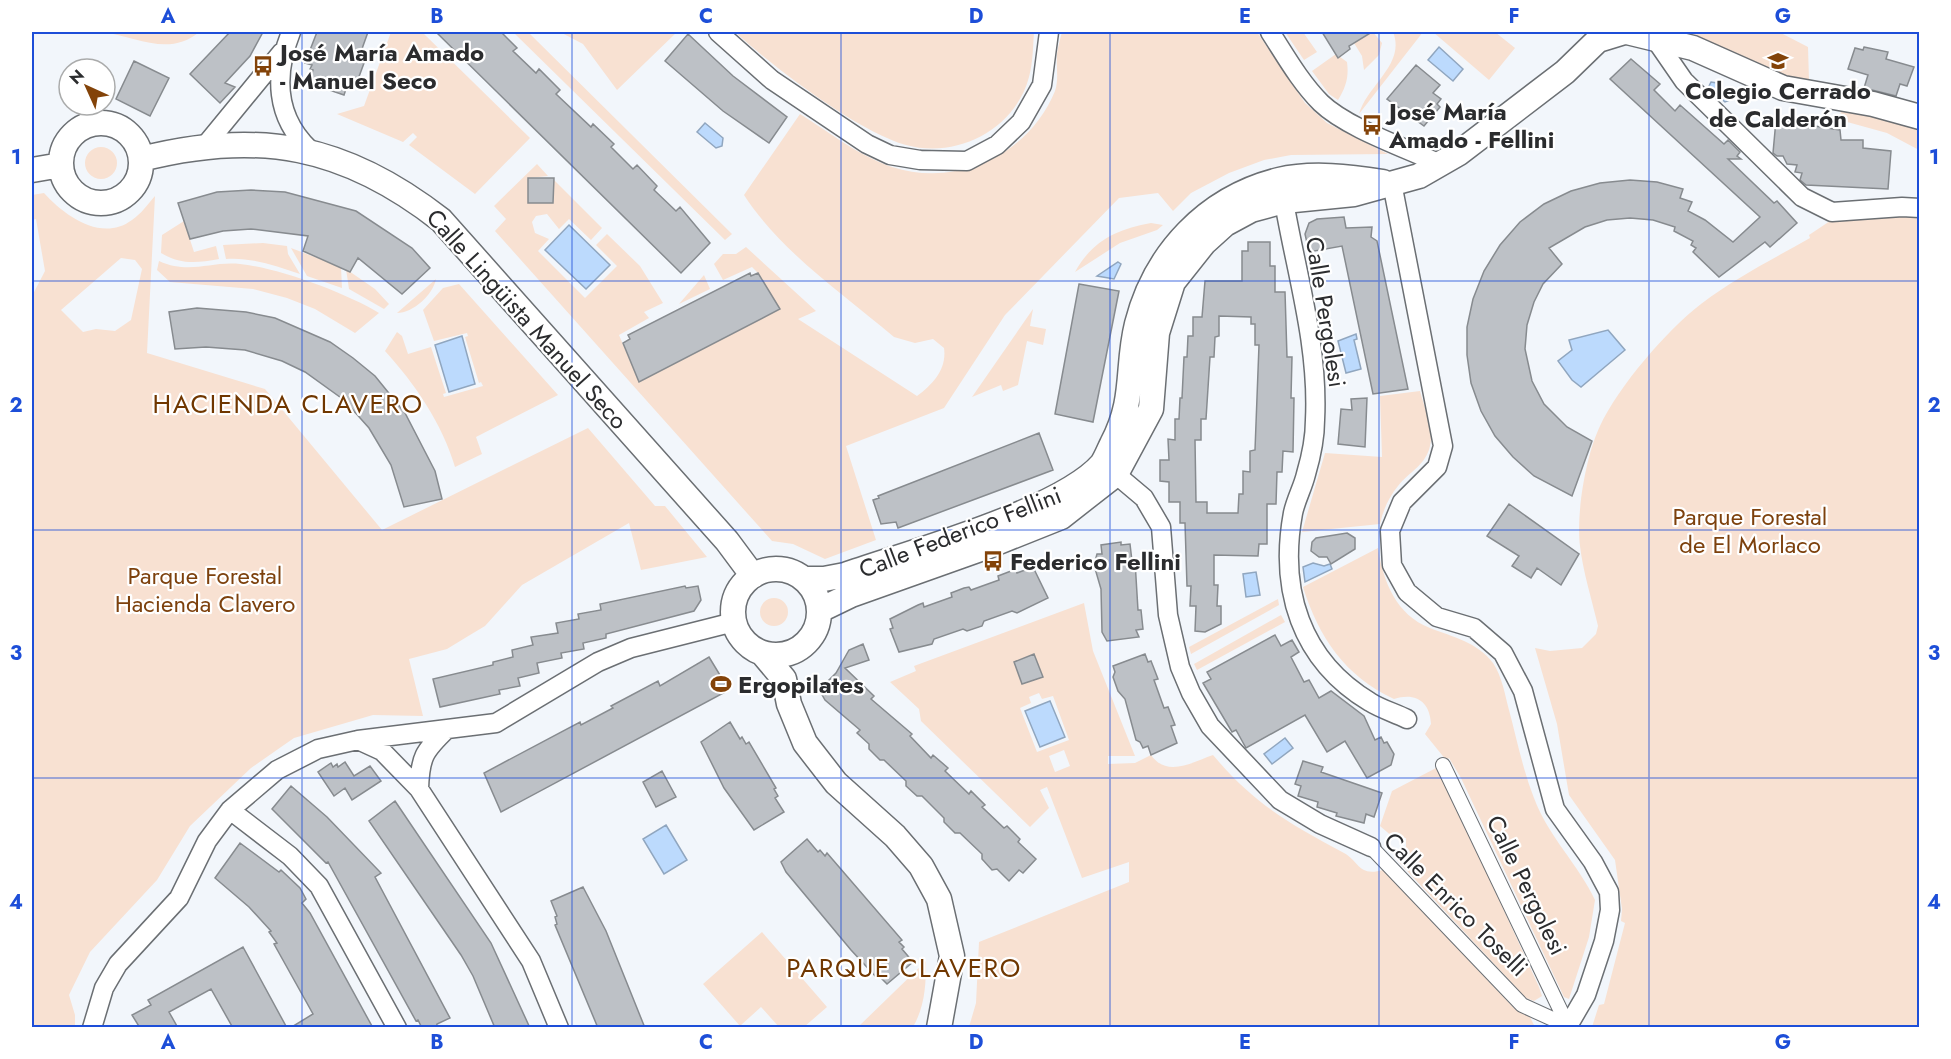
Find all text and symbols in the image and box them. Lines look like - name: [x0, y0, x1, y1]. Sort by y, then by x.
- text: A: [160, 2, 176, 31]
- text: B: [430, 2, 444, 31]
- text: C: [699, 2, 713, 31]
- text: D: [969, 2, 983, 31]
- text: E: [1239, 2, 1251, 31]
- text: F: [1508, 2, 1520, 31]
- text: G: [1775, 2, 1791, 31]
- place label: José María Amado - Manuel Seco: [276, 35, 484, 98]
- school or university icon: Colegio Cerrado de Calderón: [1766, 49, 1790, 73]
- bus stop icon: José María Amado - Manuel Seco: [251, 54, 275, 78]
- north arrow: [57, 57, 117, 117]
- text: N: [64, 64, 89, 89]
- place label: Colegio Cerrado de Calderón: [1685, 73, 1871, 136]
- place label: José María Amado - Fellini: [1385, 94, 1554, 157]
- bus stop icon: José María Amado - Fellini: [1360, 113, 1384, 137]
- text: 1: [11, 143, 21, 172]
- text: 1: [1929, 143, 1939, 172]
- street label: Calle Lingüista Manuel Seco: [418, 201, 636, 437]
- street label: Calle Pergolesi: [1297, 234, 1355, 390]
- district label: HACIENDA CLAVERO: [153, 385, 423, 423]
- text: 2: [9, 391, 23, 420]
- text: 2: [1927, 391, 1941, 420]
- street label: Calle Federico Fellini: [854, 477, 1066, 587]
- park label: Parque Forestal de El Morlaco: [1673, 499, 1827, 562]
- place label: Federico Fellini: [1010, 544, 1181, 579]
- bus stop icon: Federico Fellini: [981, 549, 1005, 573]
- park label: Parque Forestal Hacienda Clavero: [115, 558, 295, 621]
- text: 3: [10, 639, 22, 668]
- text: 3: [1928, 639, 1940, 668]
- place label: Ergopilates: [738, 667, 864, 702]
- sports icon: Ergopilates: [709, 672, 733, 696]
- street label: Calle Pergolesi: [1478, 809, 1576, 961]
- street label: Calle Enrico Toselli: [1376, 824, 1536, 984]
- text: 4: [9, 888, 23, 917]
- text: 4: [1927, 888, 1941, 917]
- district label: PARQUE CLAVERO: [786, 949, 1022, 987]
- text: A: [160, 1028, 176, 1057]
- text: B: [430, 1028, 444, 1057]
- text: C: [699, 1028, 713, 1057]
- text: D: [969, 1028, 983, 1057]
- text: E: [1239, 1028, 1251, 1057]
- text: F: [1508, 1028, 1520, 1057]
- text: G: [1775, 1028, 1791, 1057]

